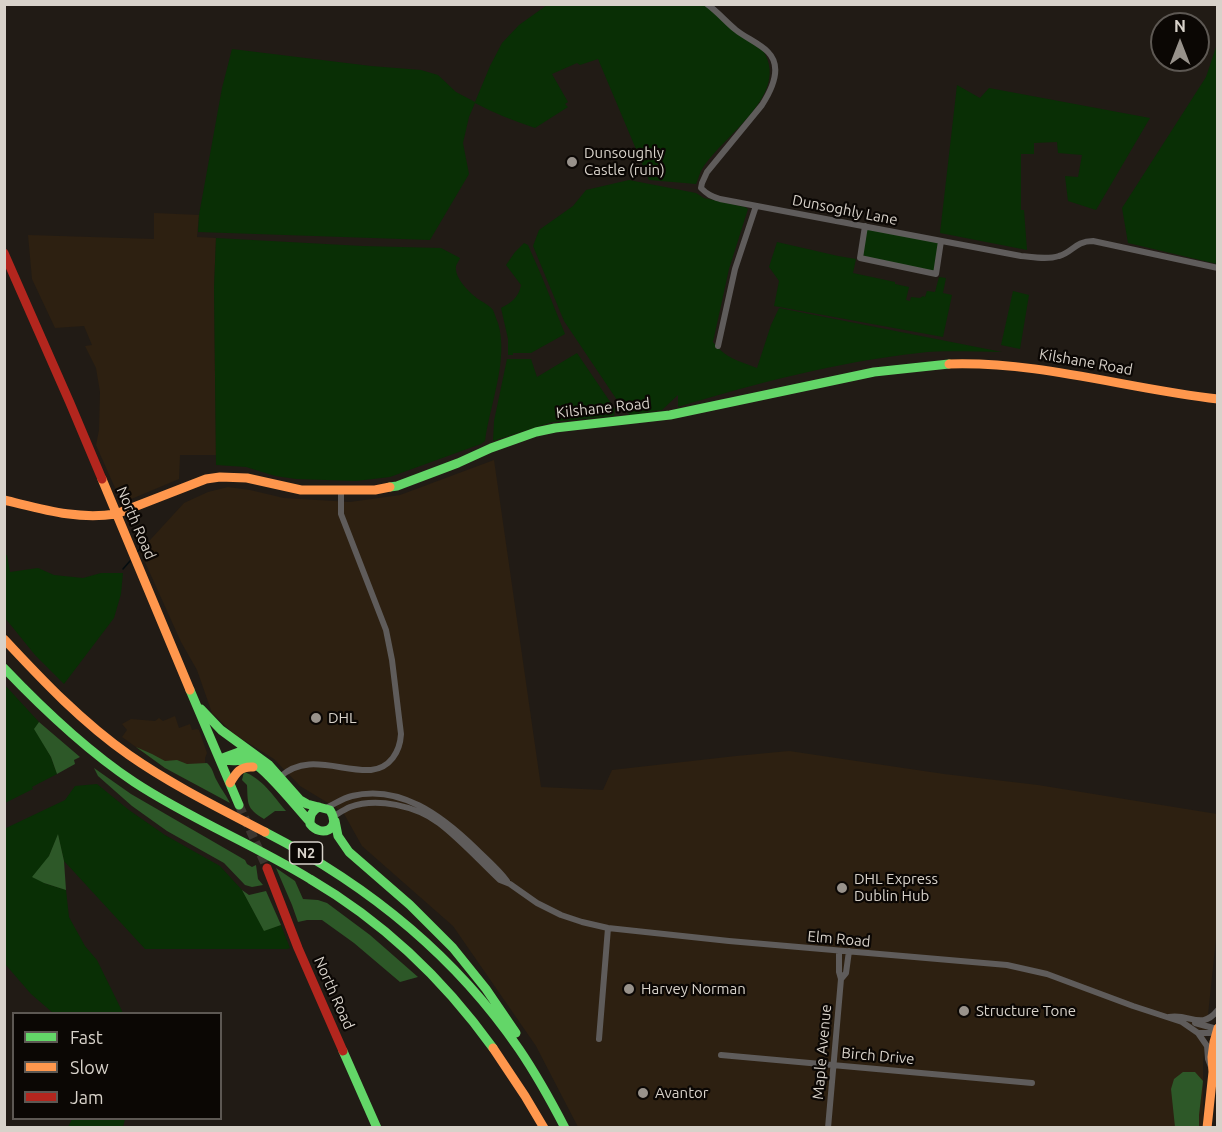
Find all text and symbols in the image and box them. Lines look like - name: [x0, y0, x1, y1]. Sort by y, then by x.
- north arrow: [1150, 12, 1210, 72]
- text: N: [1174, 17, 1186, 35]
- place label: Dunsoughly Castle (ruin): [584, 144, 665, 179]
- marker: Dunsoughly Castle (ruin): [565, 155, 579, 169]
- street label: Dunsoghly Lane: [791, 191, 899, 229]
- street label: Kilshane Road: [1038, 345, 1134, 379]
- street label: Kilshane Road: [555, 394, 651, 422]
- street label: North Road: [113, 484, 159, 562]
- place label: DHL: [328, 709, 357, 727]
- marker: DHL: [309, 711, 323, 725]
- road number: N2: [290, 842, 322, 864]
- place label: DHL Express Dublin Hub: [854, 870, 938, 905]
- marker: DHL Express Dublin Hub: [835, 881, 849, 895]
- street label: Elm Road: [807, 927, 871, 951]
- street label: North Road: [310, 954, 358, 1032]
- place label: Harvey Norman: [641, 980, 746, 998]
- marker: Harvey Norman: [622, 982, 636, 996]
- place label: Structure Tone: [976, 1002, 1076, 1020]
- street label: Maple Avenue: [809, 1004, 835, 1100]
- marker: Structure Tone: [957, 1004, 971, 1018]
- legend: [12, 1012, 222, 1120]
- text: Fast: [70, 1027, 103, 1047]
- street label: Birch Drive: [841, 1044, 915, 1068]
- text: Slow: [70, 1057, 109, 1077]
- place label: Avantor: [655, 1084, 708, 1102]
- marker: Avantor: [636, 1086, 650, 1100]
- text: Jam: [70, 1087, 104, 1107]

